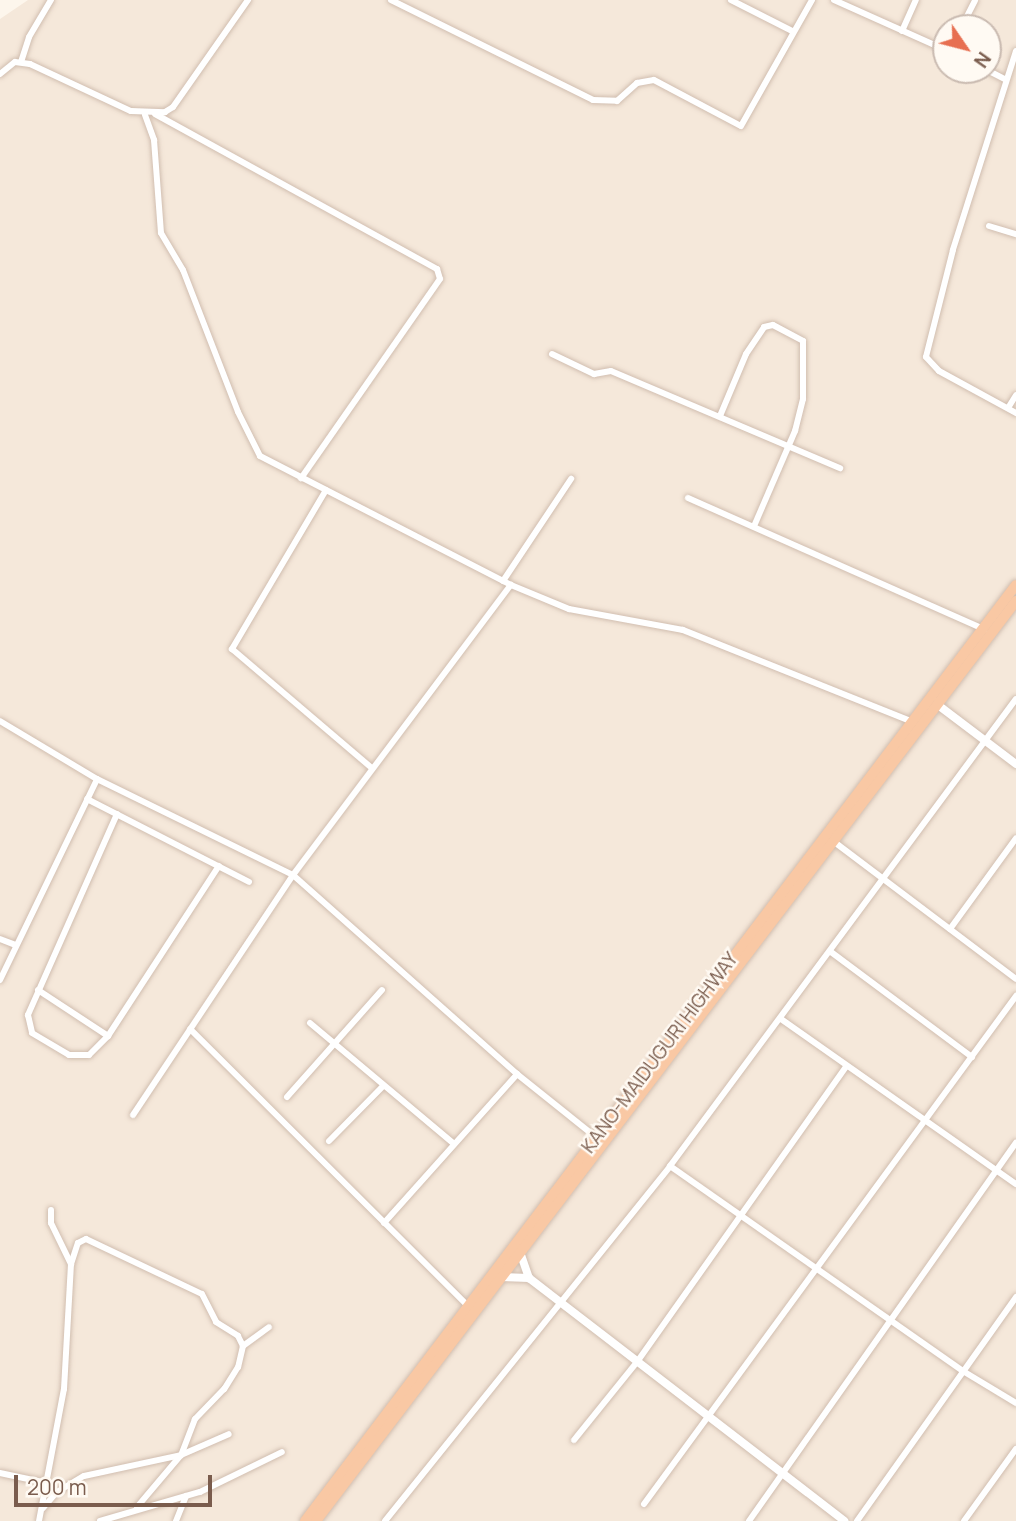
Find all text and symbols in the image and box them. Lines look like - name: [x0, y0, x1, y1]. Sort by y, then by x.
- north arrow: [932, 14, 1002, 84]
- text: N: [968, 47, 997, 73]
- street label: KANO-MAIDUGURI HIGHWAY: [577, 948, 743, 1158]
- scale bar: [18, 1462, 215, 1506]
- text: 200 m: [27, 1473, 87, 1501]

